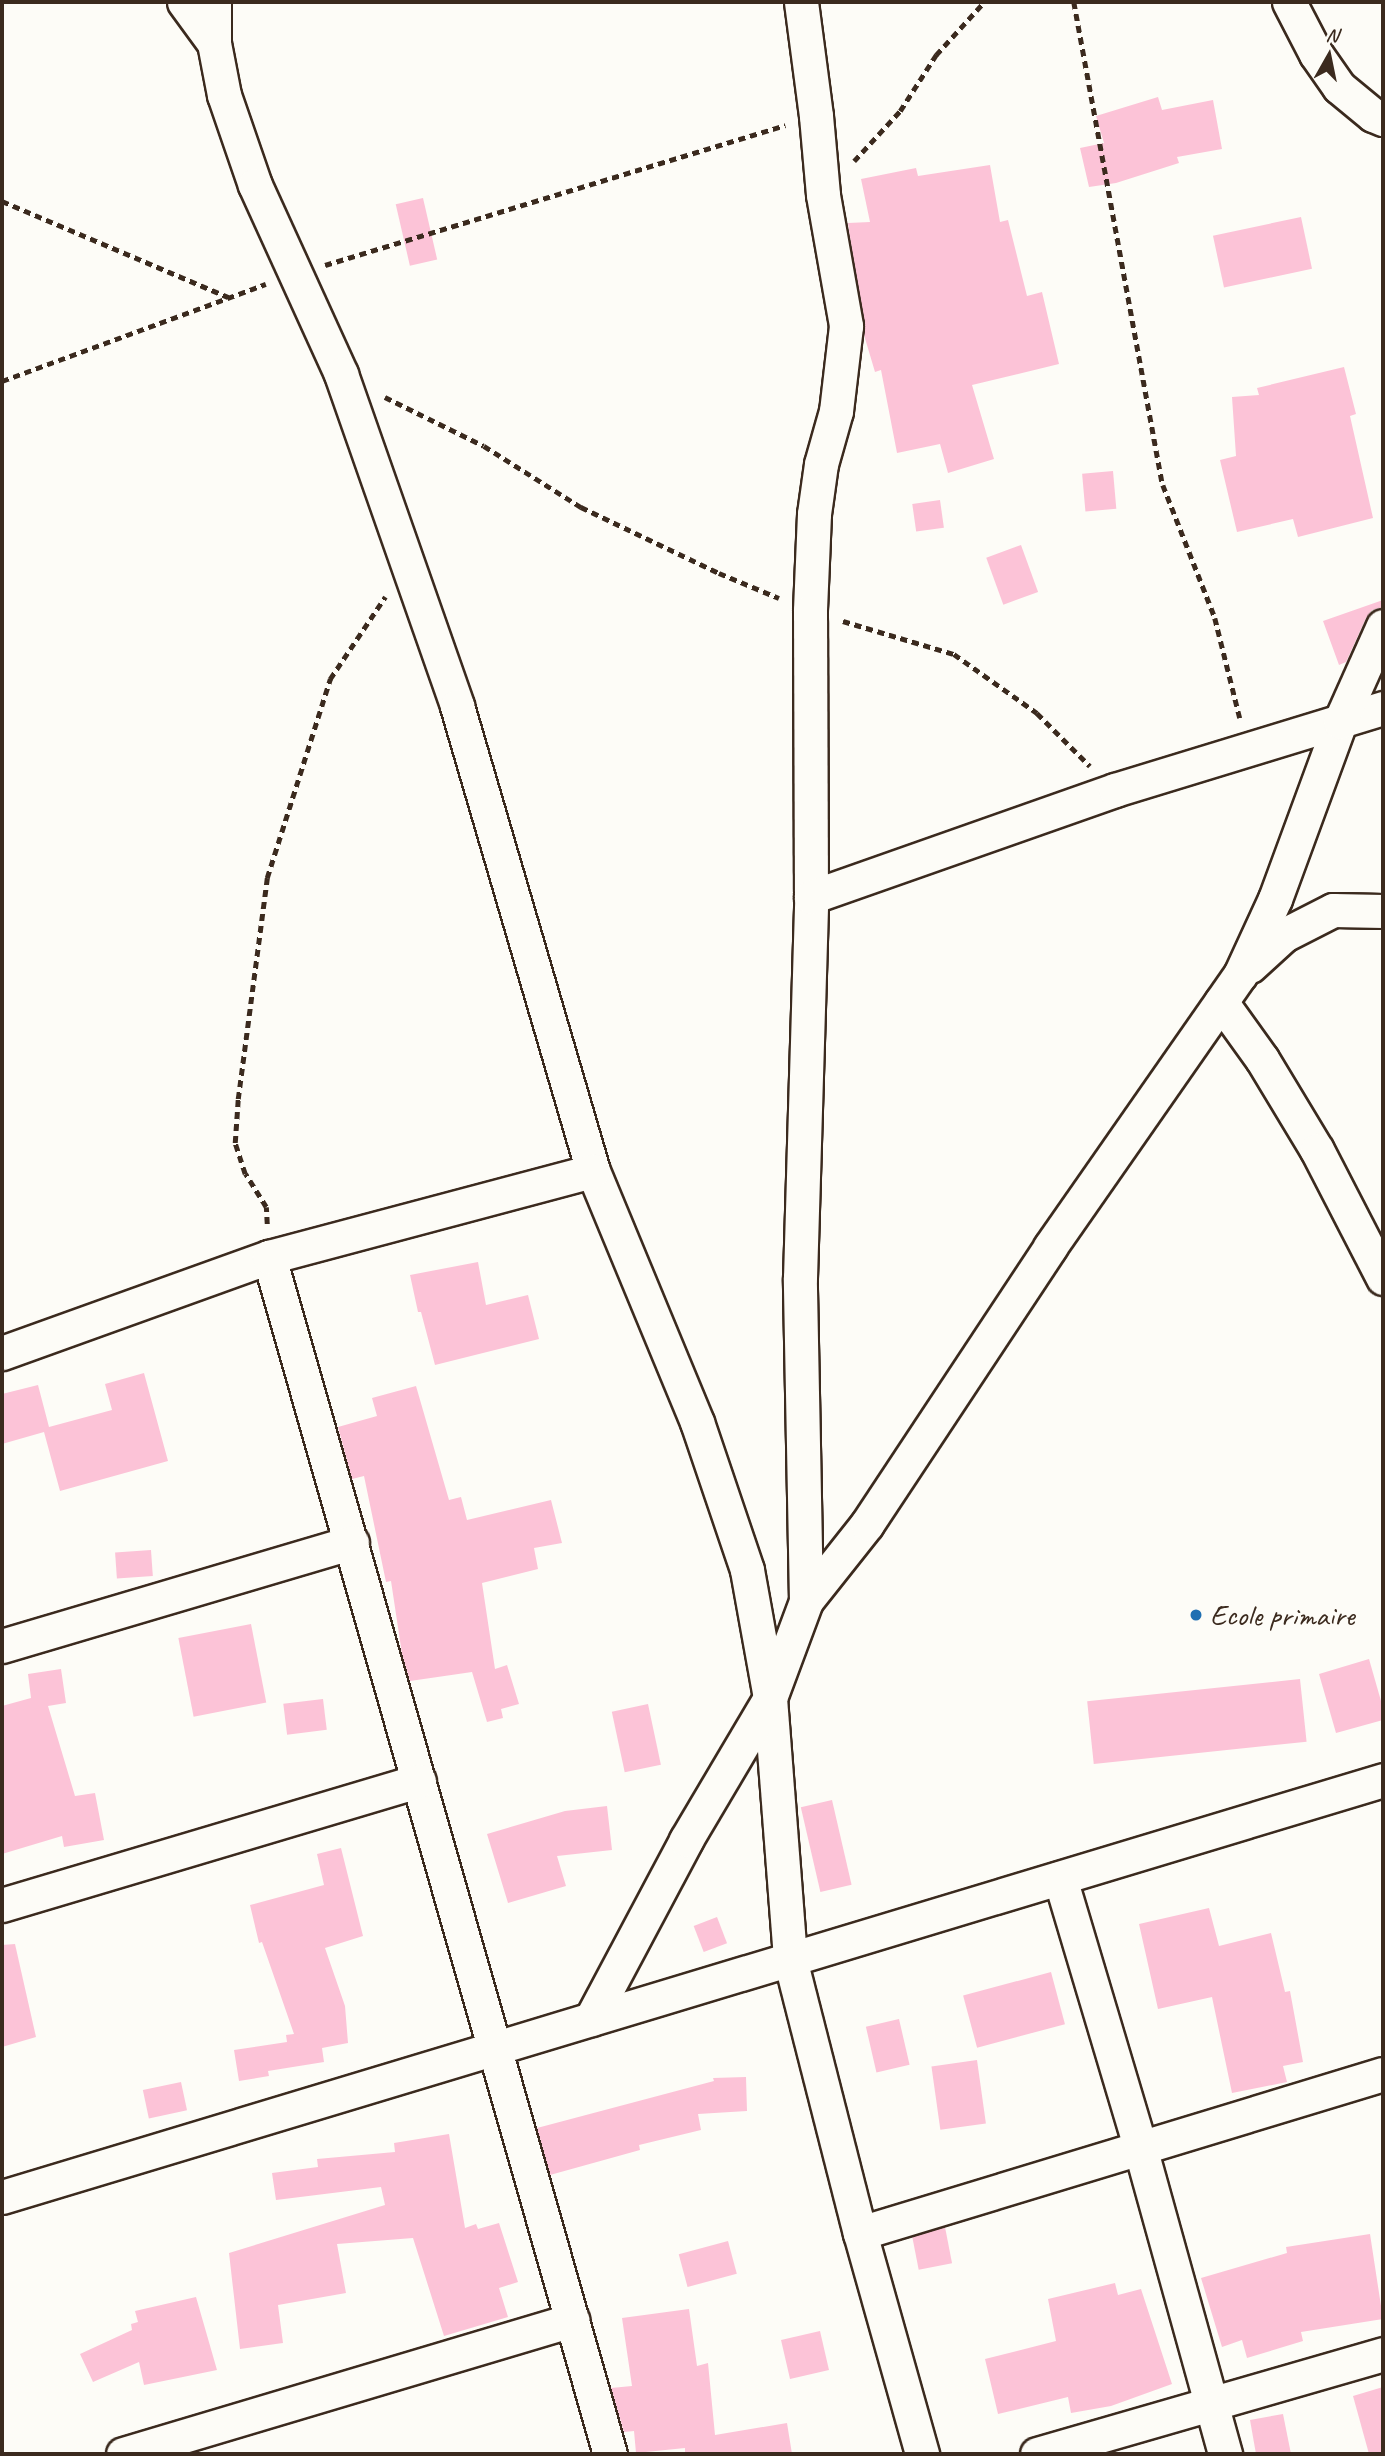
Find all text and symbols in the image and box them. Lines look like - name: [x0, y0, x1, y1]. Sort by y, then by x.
- north arrow: [1294, 21, 1364, 91]
- text: N: [1325, 22, 1340, 48]
- place label: Ecole primaire: [1210, 1597, 1352, 1633]
- marker: Ecole primaire: [1188, 1607, 1204, 1623]

